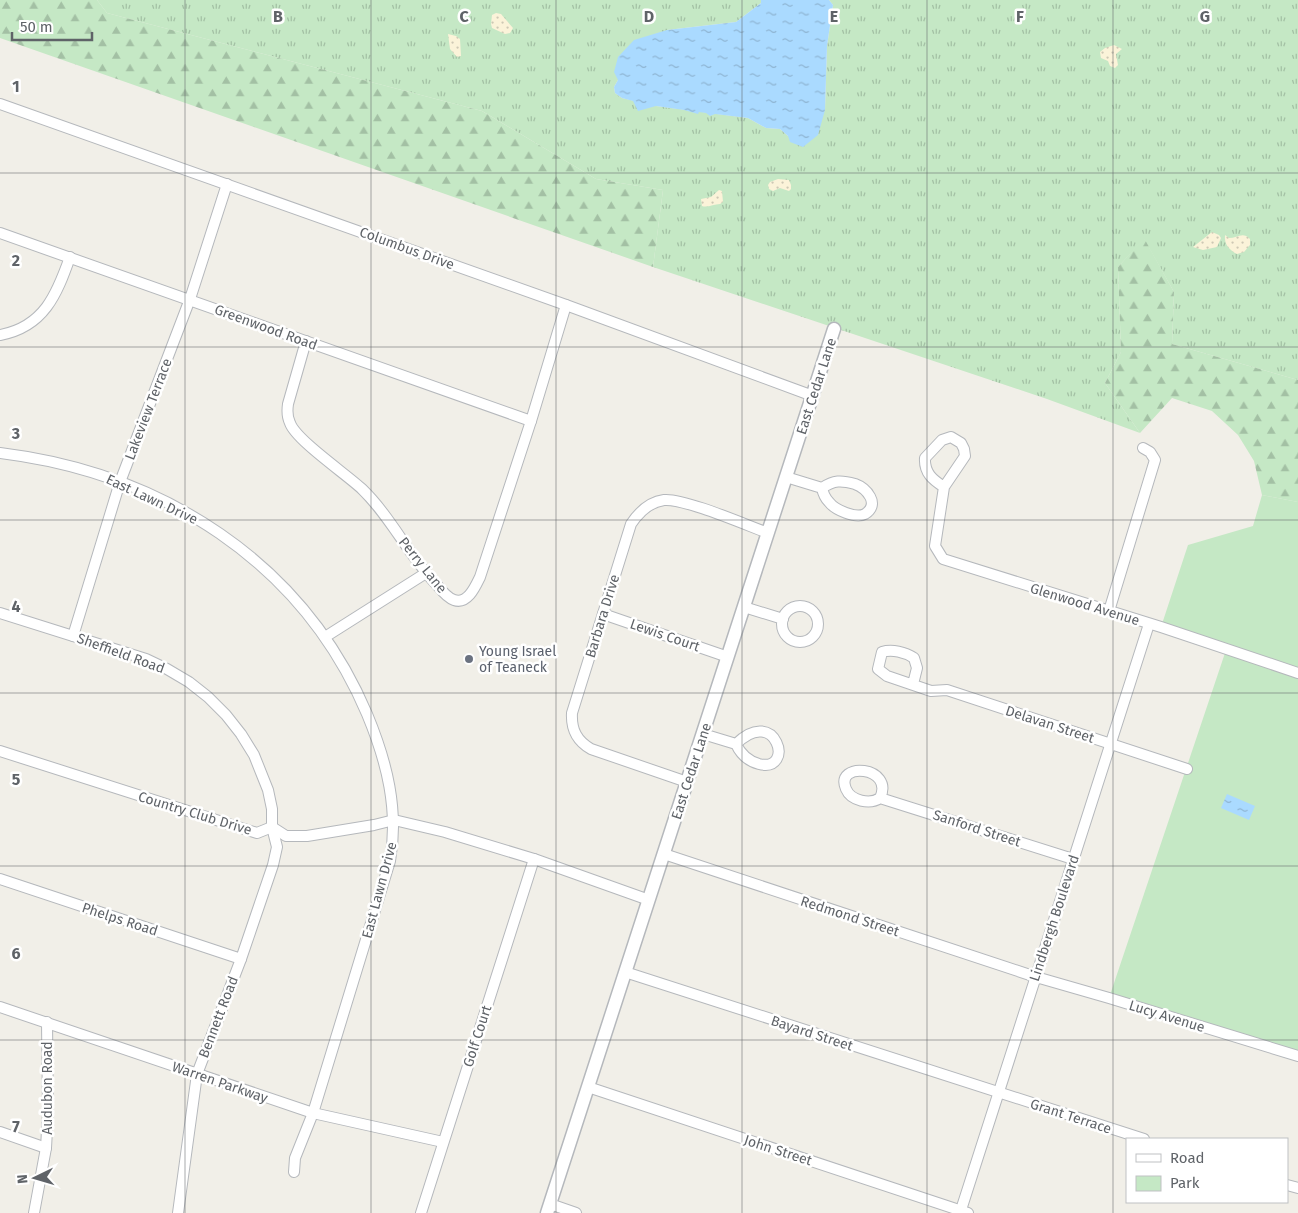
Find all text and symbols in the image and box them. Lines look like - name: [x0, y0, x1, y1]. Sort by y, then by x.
- text: B: [273, 7, 283, 26]
- text: C: [459, 7, 469, 26]
- text: D: [644, 7, 654, 26]
- text: E: [830, 7, 838, 26]
- text: F: [1016, 7, 1024, 26]
- text: G: [1200, 7, 1210, 26]
- scale bar: [12, 10, 92, 42]
- text: 50 m: [20, 18, 53, 36]
- text: 1: [12, 77, 20, 96]
- street label: Columbus Drive: [357, 223, 457, 273]
- text: 2: [12, 251, 20, 270]
- street label: Greenwood Road: [212, 301, 320, 354]
- street label: East Cedar Lane: [793, 336, 840, 437]
- street label: Lakeview Terrace: [121, 356, 176, 462]
- text: 3: [11, 424, 20, 443]
- street label: East Lawn Drive: [103, 471, 200, 528]
- street label: Perry Lane: [395, 534, 450, 597]
- street label: Barbara Drive: [582, 572, 623, 660]
- street label: Glenwood Avenue: [1028, 580, 1142, 629]
- text: 4: [11, 597, 21, 616]
- street label: Lewis Court: [628, 616, 703, 656]
- street label: Sheffield Road: [75, 630, 167, 677]
- place label: Young Israel of Teaneck: [479, 643, 556, 676]
- marker: Young Israel of Teaneck: [463, 653, 475, 665]
- street label: Delavan Street: [1003, 702, 1097, 747]
- street label: East Cedar Lane: [668, 721, 715, 822]
- text: 5: [12, 770, 21, 789]
- street label: Country Club Drive: [136, 788, 254, 839]
- street label: Sanford Street: [931, 806, 1024, 851]
- street label: East Lawn Drive: [358, 840, 401, 940]
- street label: Lindbergh Boulevard: [1026, 853, 1083, 984]
- street label: Redmond Street: [798, 893, 902, 941]
- street label: Phelps Road: [80, 899, 160, 940]
- text: 6: [11, 944, 21, 963]
- street label: Bennett Road: [195, 974, 242, 1061]
- street label: Lucy Avenue: [1127, 997, 1207, 1036]
- street label: Golf Court: [460, 1002, 496, 1069]
- street label: Bayard Street: [769, 1012, 856, 1055]
- street label: Audubon Road: [39, 1041, 56, 1135]
- street label: Warren Parkway: [170, 1058, 270, 1107]
- street label: Grant Terrace: [1028, 1095, 1114, 1138]
- text: 7: [12, 1117, 20, 1136]
- street label: John Street: [742, 1131, 815, 1170]
- legend: [1126, 1138, 1288, 1203]
- text: Road: [1170, 1149, 1205, 1167]
- north arrow: [10, 1153, 60, 1203]
- text: N: [14, 1174, 31, 1184]
- text: Park: [1170, 1174, 1200, 1192]

